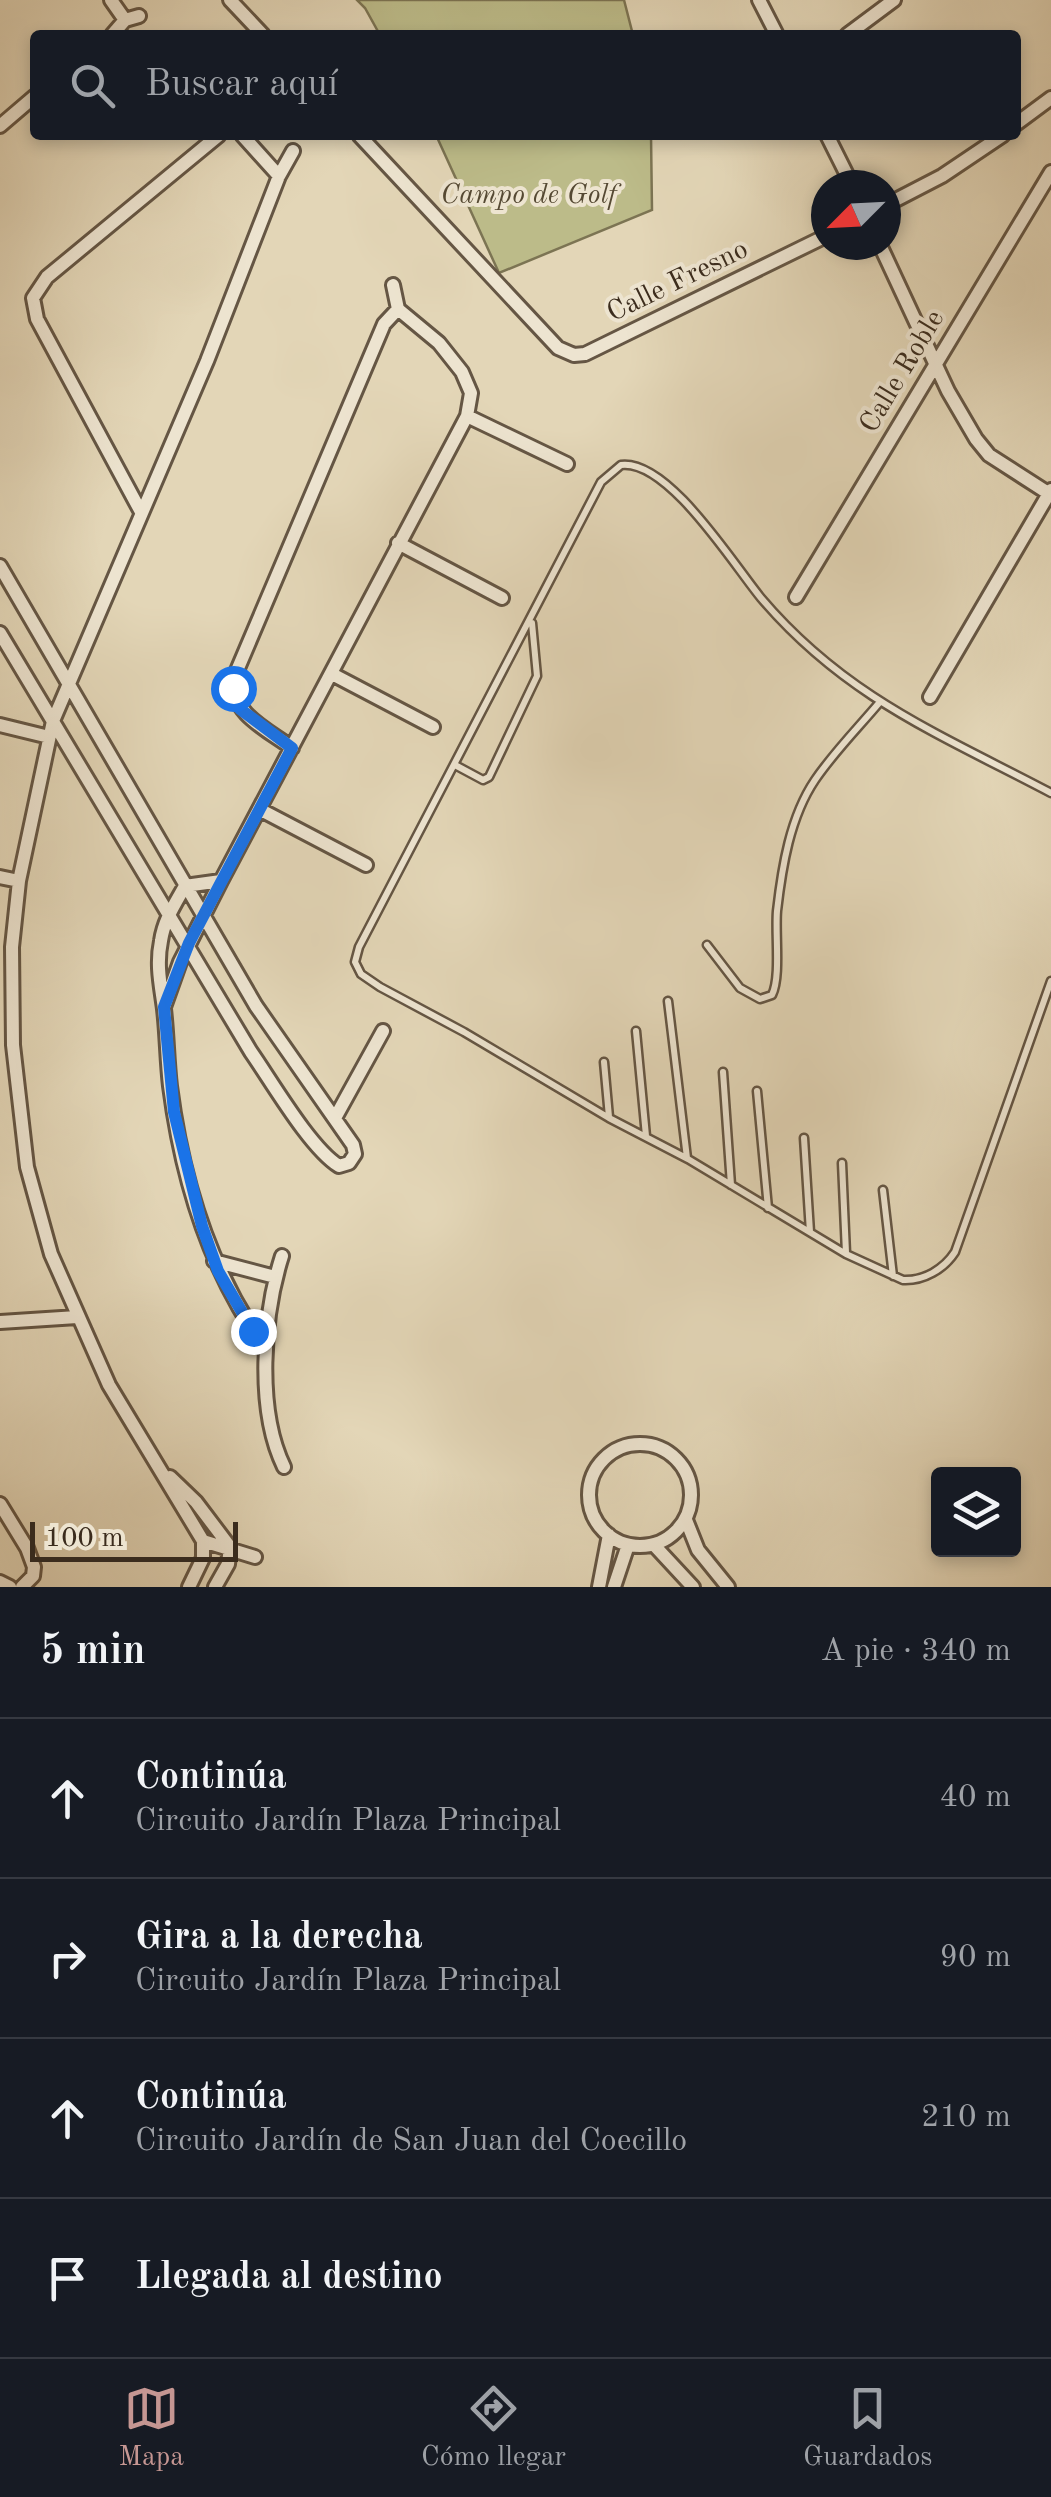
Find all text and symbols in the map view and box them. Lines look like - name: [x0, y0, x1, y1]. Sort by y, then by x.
- search box: [30, 30, 1021, 140]
- icon: search: [65, 58, 120, 113]
- text: Buscar aquí: [145, 66, 338, 104]
- north arrow: [811, 170, 901, 260]
- park label: Campo de Golf: [440, 182, 622, 210]
- street label: Calle Fresno: [603, 236, 753, 328]
- street label: Calle Roble: [856, 306, 950, 438]
- route start: [211, 666, 257, 712]
- route end: [231, 1309, 277, 1355]
- map controls: [931, 1467, 1021, 1557]
- button: layers: [931, 1467, 1021, 1557]
- scale bar: [30, 1517, 238, 1562]
- text: 100 m: [45, 1525, 124, 1553]
- text: 5 min: [40, 1631, 146, 1673]
- text: A pie · 340 m: [821, 1636, 1011, 1668]
- text: Continúa: [135, 1759, 287, 1797]
- icon: ahead: [40, 1771, 95, 1826]
- text: 40 m: [940, 1782, 1011, 1814]
- text: Circuito Jardín Plaza Principal: [135, 1806, 561, 1838]
- text: Gira a la derecha: [135, 1919, 423, 1957]
- icon: right: [40, 1931, 95, 1986]
- text: 90 m: [940, 1942, 1011, 1974]
- text: Circuito Jardín Plaza Principal: [135, 1966, 561, 1998]
- text: Continúa: [135, 2079, 287, 2117]
- icon: ahead: [40, 2091, 95, 2146]
- text: 210 m: [921, 2102, 1011, 2134]
- text: Circuito Jardín de San Juan del Coecillo: [135, 2126, 687, 2158]
- icon: arrive: [40, 2251, 95, 2306]
- text: Llegada al destino: [135, 2259, 443, 2297]
- tab: Mapa: [118, 2381, 184, 2476]
- tab: Cómo llegar: [421, 2381, 566, 2476]
- tab: Guardados: [803, 2381, 933, 2476]

